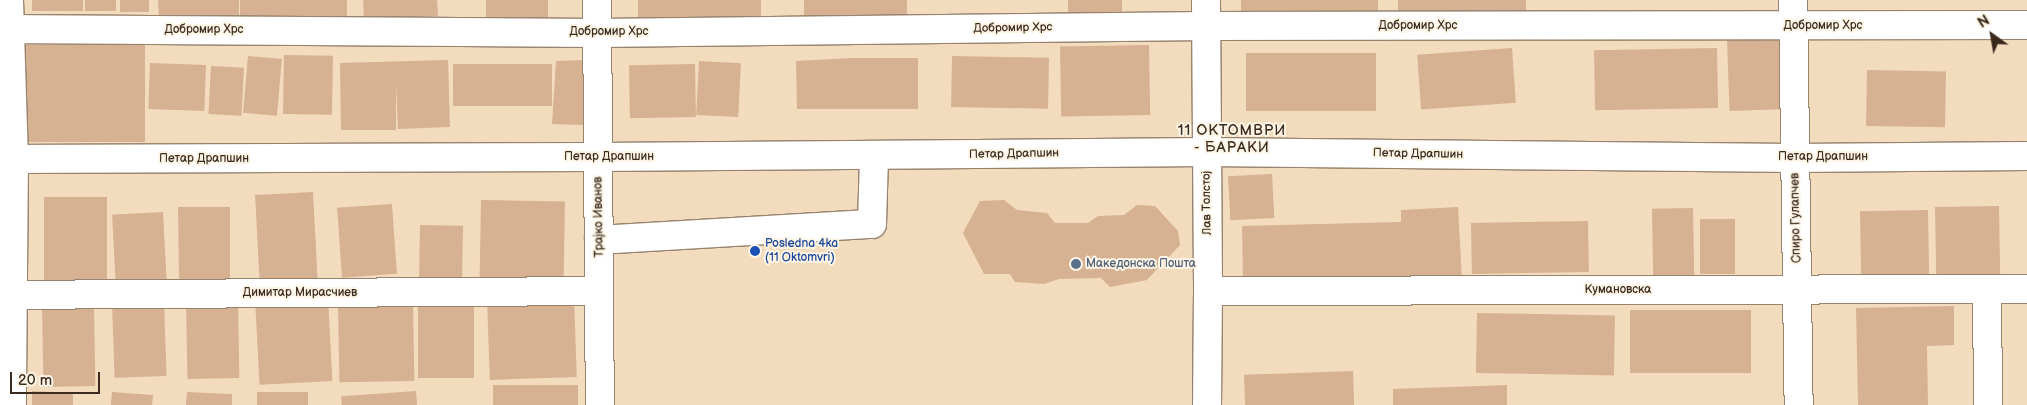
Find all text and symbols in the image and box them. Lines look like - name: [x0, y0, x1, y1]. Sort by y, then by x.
- north arrow: [1967, 10, 2017, 60]
- text: N: [1975, 12, 1993, 32]
- street label: Добромир Хрс: [1379, 19, 1457, 33]
- street label: Добромир Хрс: [1784, 19, 1862, 33]
- street label: Добромир Хрс: [973, 20, 1053, 36]
- street label: Добромир Хрс: [165, 23, 243, 37]
- street label: Добромир Хрс: [570, 25, 648, 39]
- district label: 11 ОКТОМВРИ - БАРАКИ: [1176, 121, 1288, 156]
- street label: Петар Драпшин: [969, 146, 1059, 162]
- street label: Петар Драпшин: [1373, 146, 1463, 162]
- street label: Петар Драпшин: [564, 150, 654, 164]
- street label: Петар Драпшин: [1778, 150, 1868, 164]
- street label: Петар Драпшин: [159, 152, 249, 166]
- street label: Лав Толстој: [1199, 171, 1215, 235]
- street label: Спиро Гулапчев: [1788, 173, 1804, 263]
- street label: Трајко Иванов: [591, 176, 607, 258]
- place label: Posledna 4ka (11 Oktomvri): [765, 237, 838, 265]
- marker: Posledna 4ka (11 Oktomvri): [749, 245, 761, 257]
- place label: Македонска Пошта: [1086, 257, 1196, 271]
- marker: Македонска Пошта: [1070, 258, 1082, 270]
- street label: Кумановска: [1585, 283, 1651, 297]
- street label: Димитар Мирасчиев: [243, 286, 357, 300]
- scale bar: [12, 362, 102, 394]
- text: 20 m: [18, 371, 52, 390]

